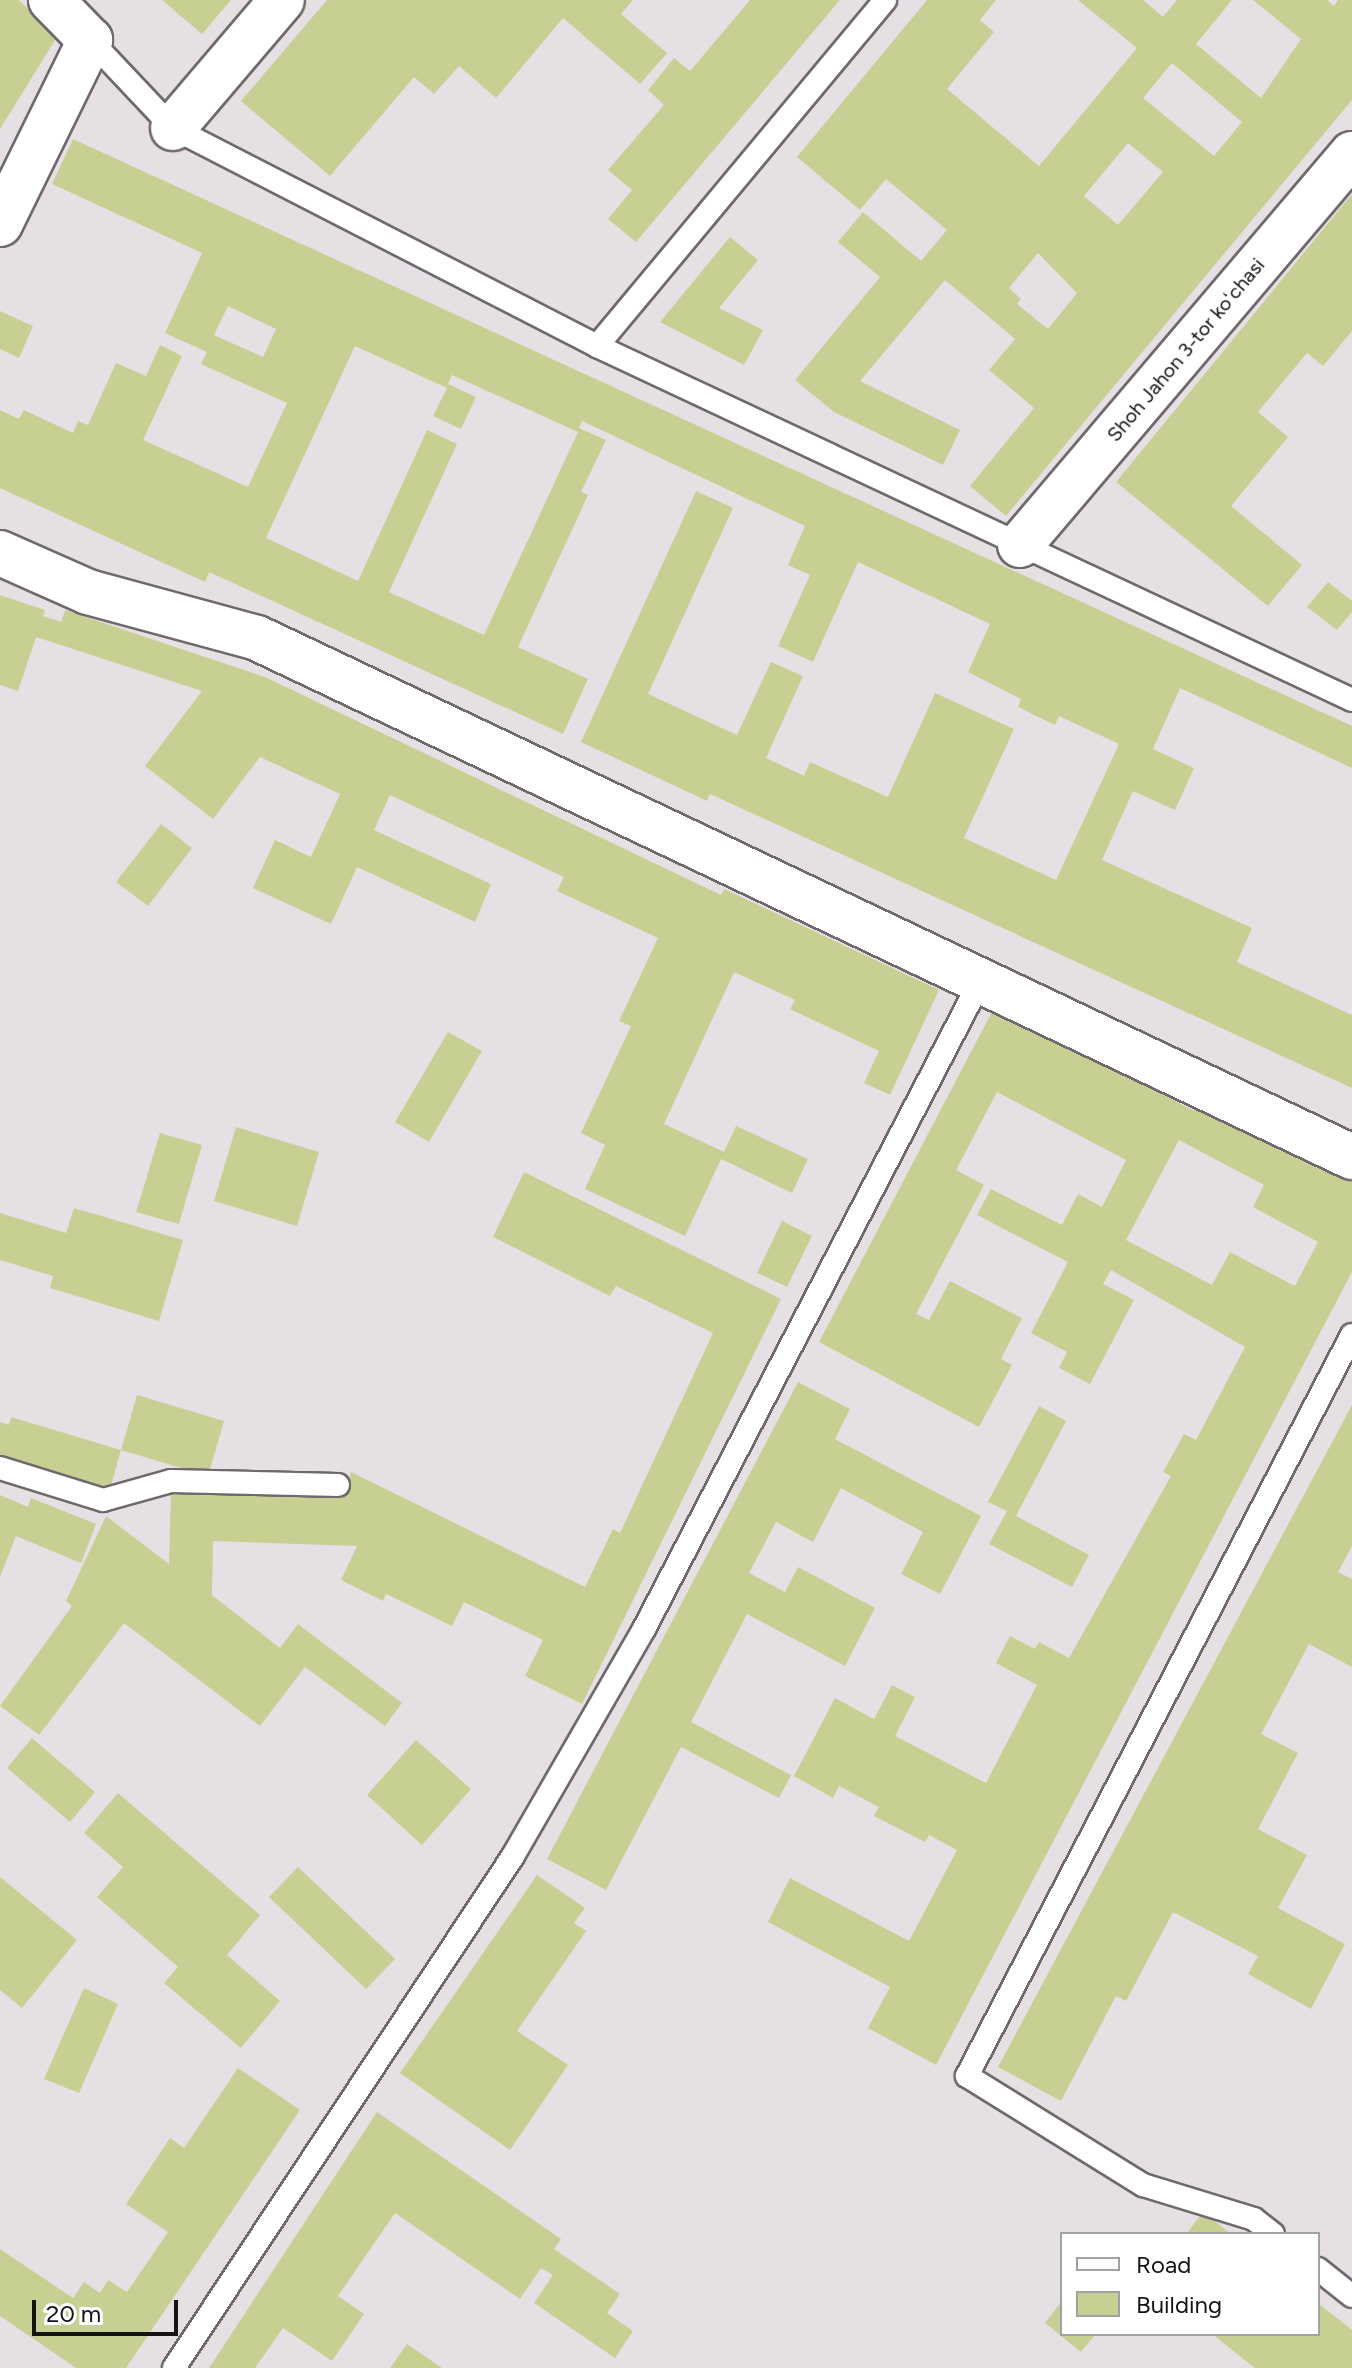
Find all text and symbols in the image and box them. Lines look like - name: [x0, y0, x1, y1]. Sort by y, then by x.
- street label: Shoh Jahon 3-tor koʻchasi: [1102, 253, 1270, 447]
- legend: [1060, 2232, 1320, 2336]
- text: Road: [1136, 2250, 1191, 2279]
- scale bar: [36, 2284, 182, 2334]
- text: Building: [1136, 2290, 1222, 2319]
- text: 20 m: [46, 2299, 101, 2328]

